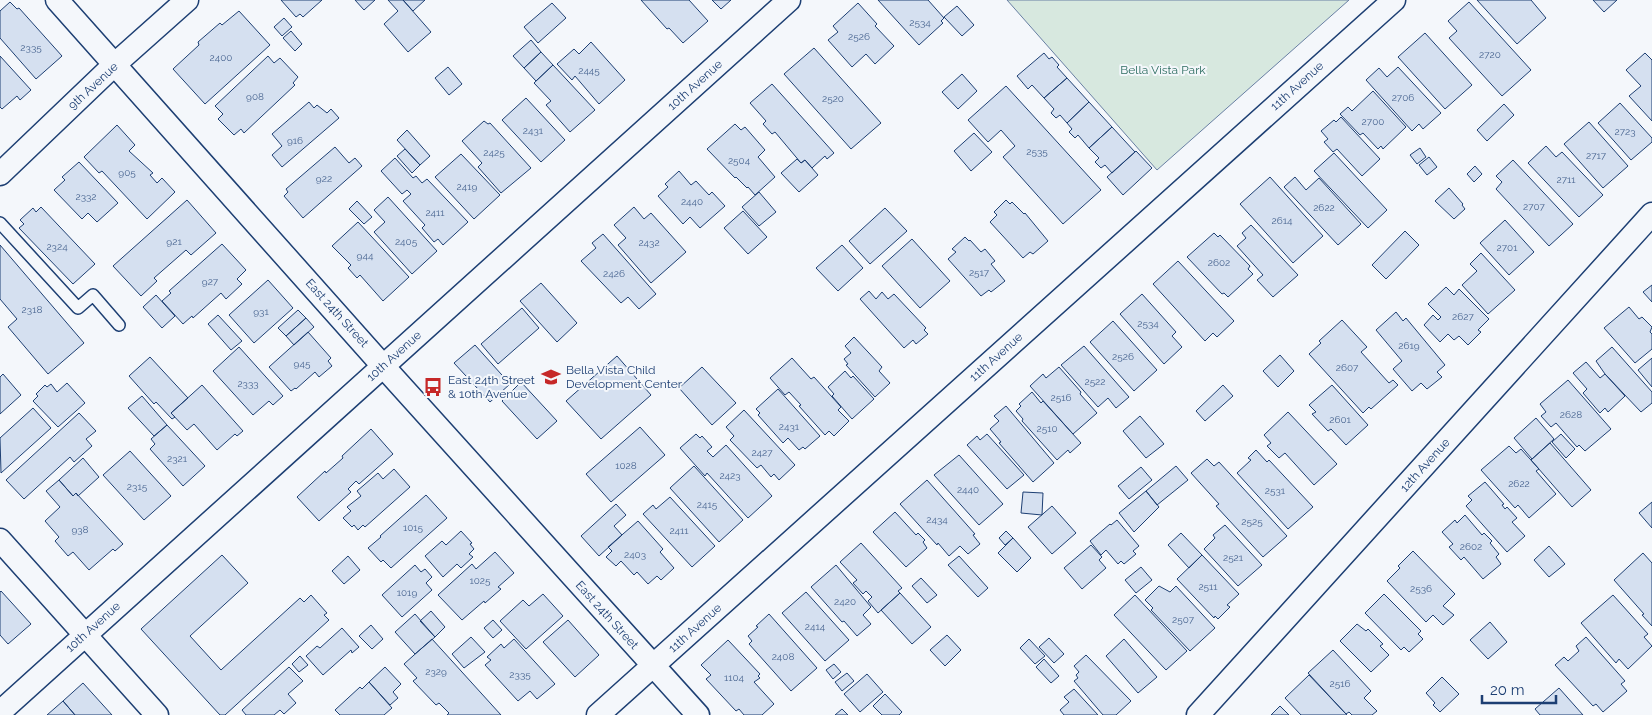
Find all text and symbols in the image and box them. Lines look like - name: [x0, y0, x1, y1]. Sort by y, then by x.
- house number: 2534: [909, 17, 931, 28]
- house number: 2526: [848, 31, 870, 42]
- house number: 2335: [20, 42, 42, 53]
- house number: 2720: [1479, 49, 1501, 60]
- house number: 2400: [210, 52, 232, 63]
- street label: 10th Avenue: [665, 57, 725, 113]
- street label: 9th Avenue: [65, 59, 121, 113]
- street label: 11th Avenue: [1268, 59, 1326, 113]
- park label: Bella Vista Park: [1120, 63, 1206, 77]
- house number: 2445: [578, 65, 600, 76]
- house number: 908: [246, 91, 264, 102]
- house number: 2706: [1392, 92, 1414, 103]
- house number: 2520: [822, 93, 844, 104]
- house number: 2700: [1362, 116, 1384, 127]
- house number: 2431: [523, 125, 544, 136]
- house number: 2723: [1614, 126, 1636, 137]
- house number: 916: [287, 135, 303, 146]
- house number: 2535: [1026, 146, 1048, 157]
- house number: 2425: [483, 147, 505, 158]
- house number: 2717: [1586, 150, 1607, 161]
- house number: 2504: [728, 155, 751, 166]
- house number: 905: [118, 167, 136, 178]
- house number: 922: [316, 173, 332, 184]
- house number: 2711: [1556, 174, 1576, 185]
- house number: 2419: [457, 181, 478, 192]
- house number: 2332: [75, 191, 97, 202]
- house number: 2440: [681, 196, 703, 207]
- house number: 2707: [1523, 201, 1546, 212]
- house number: 2622: [1313, 202, 1335, 213]
- house number: 2411: [425, 207, 445, 218]
- house number: 2614: [1272, 215, 1293, 226]
- house number: 921: [166, 236, 182, 247]
- house number: 2405: [395, 236, 418, 247]
- house number: 2432: [638, 237, 660, 248]
- house number: 2324: [46, 241, 68, 252]
- house number: 2701: [1497, 242, 1518, 253]
- house number: 944: [357, 250, 374, 261]
- house number: 2602: [1208, 257, 1230, 268]
- house number: 2517: [969, 267, 990, 278]
- house number: 2426: [603, 268, 625, 279]
- house number: 927: [202, 276, 219, 287]
- street label: East 24th Street: [303, 276, 371, 350]
- house number: 2318: [22, 304, 42, 315]
- house number: 931: [253, 306, 269, 317]
- house number: 2627: [1452, 311, 1475, 322]
- house number: 2534: [1137, 318, 1159, 329]
- street label: 10th Avenue: [364, 328, 424, 384]
- street label: 11th Avenue: [967, 330, 1025, 384]
- house number: 2619: [1398, 340, 1420, 351]
- house number: 2526: [1112, 351, 1134, 362]
- house number: 945: [294, 358, 311, 369]
- house number: 2607: [1336, 362, 1359, 373]
- place label: Bella Vista Child Development Center: [566, 363, 683, 391]
- school or university icon: Bella Vista Child Development Center: [540, 366, 562, 388]
- place label: East 24th Street & 10th Avenue: [448, 373, 535, 401]
- bus stop icon: East 24th Street & 10th Avenue: [422, 376, 444, 398]
- house number: 2522: [1084, 376, 1106, 387]
- house number: 2333: [237, 378, 259, 389]
- house number: 2516: [1051, 392, 1071, 403]
- house number: 2628: [1560, 409, 1582, 420]
- house number: 2601: [1329, 414, 1352, 425]
- house number: 2431: [779, 421, 800, 432]
- house number: 2510: [1036, 423, 1058, 434]
- street label: 12th Avenue: [1397, 435, 1453, 495]
- house number: 2427: [751, 447, 773, 458]
- house number: 2321: [167, 453, 188, 464]
- house number: 1028: [615, 460, 637, 471]
- house number: 2423: [719, 470, 741, 481]
- house number: 2622: [1508, 478, 1530, 489]
- house number: 2315: [127, 481, 148, 492]
- house number: 2440: [957, 484, 979, 495]
- house number: 2531: [1265, 485, 1286, 496]
- house number: 2415: [697, 499, 718, 510]
- house number: 2434: [926, 514, 948, 525]
- house number: 2525: [1241, 516, 1263, 527]
- house number: 1015: [403, 522, 424, 533]
- house number: 938: [71, 524, 89, 535]
- house number: 2411: [669, 525, 689, 536]
- house number: 2602: [1460, 541, 1482, 552]
- house number: 2403: [624, 549, 646, 560]
- house number: 2521: [1223, 552, 1244, 563]
- house number: 1025: [469, 575, 491, 586]
- street label: East 24th Street: [573, 578, 641, 652]
- house number: 2511: [1198, 581, 1218, 592]
- house number: 2536: [1410, 583, 1432, 594]
- house number: 1019: [397, 587, 417, 598]
- house number: 2420: [834, 596, 856, 607]
- street label: 10th Avenue: [63, 599, 123, 655]
- street label: 11th Avenue: [666, 601, 724, 655]
- house number: 2507: [1172, 614, 1195, 625]
- house number: 2414: [805, 621, 826, 632]
- house number: 2408: [772, 651, 794, 662]
- house number: 2329: [425, 666, 447, 677]
- house number: 2335: [509, 669, 531, 680]
- house number: 1104: [724, 672, 745, 683]
- scale bar: [1482, 672, 1556, 704]
- house number: 2516: [1330, 678, 1350, 689]
- text: 20 m: [1490, 681, 1525, 699]

